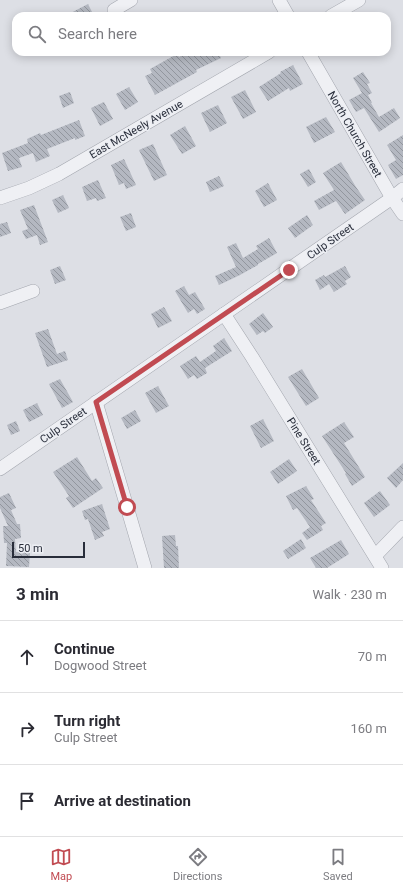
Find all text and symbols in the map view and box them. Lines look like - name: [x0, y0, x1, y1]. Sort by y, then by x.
- search box: [12, 12, 391, 56]
- icon: search: [26, 23, 48, 45]
- text: Search here: [58, 25, 137, 43]
- street label: North Church Street: [325, 89, 385, 180]
- street label: East McNeely Avenue: [87, 97, 185, 161]
- street label: Culp Street: [305, 220, 356, 262]
- route end: [280, 261, 298, 279]
- street label: Culp Street: [38, 404, 89, 446]
- street label: Pine Street: [284, 415, 323, 468]
- route start: [118, 498, 136, 516]
- scale bar: [12, 540, 85, 559]
- text: 50 m: [18, 542, 43, 555]
- text: 3 min: [16, 584, 59, 604]
- text: Walk · 230 m: [312, 587, 387, 602]
- text: Continue: [54, 640, 115, 658]
- icon: ahead: [16, 646, 38, 668]
- text: 70 m: [358, 649, 387, 664]
- text: Dogwood Street: [54, 658, 147, 673]
- text: Turn right: [54, 712, 120, 730]
- icon: right: [16, 718, 38, 740]
- text: 160 m: [350, 721, 387, 736]
- text: Culp Street: [54, 730, 118, 745]
- icon: arrive: [16, 790, 38, 812]
- text: Arrive at destination: [54, 792, 191, 810]
- tab: Map: [50, 846, 72, 883]
- tab: Directions: [173, 846, 222, 883]
- tab: Saved: [323, 846, 353, 883]

